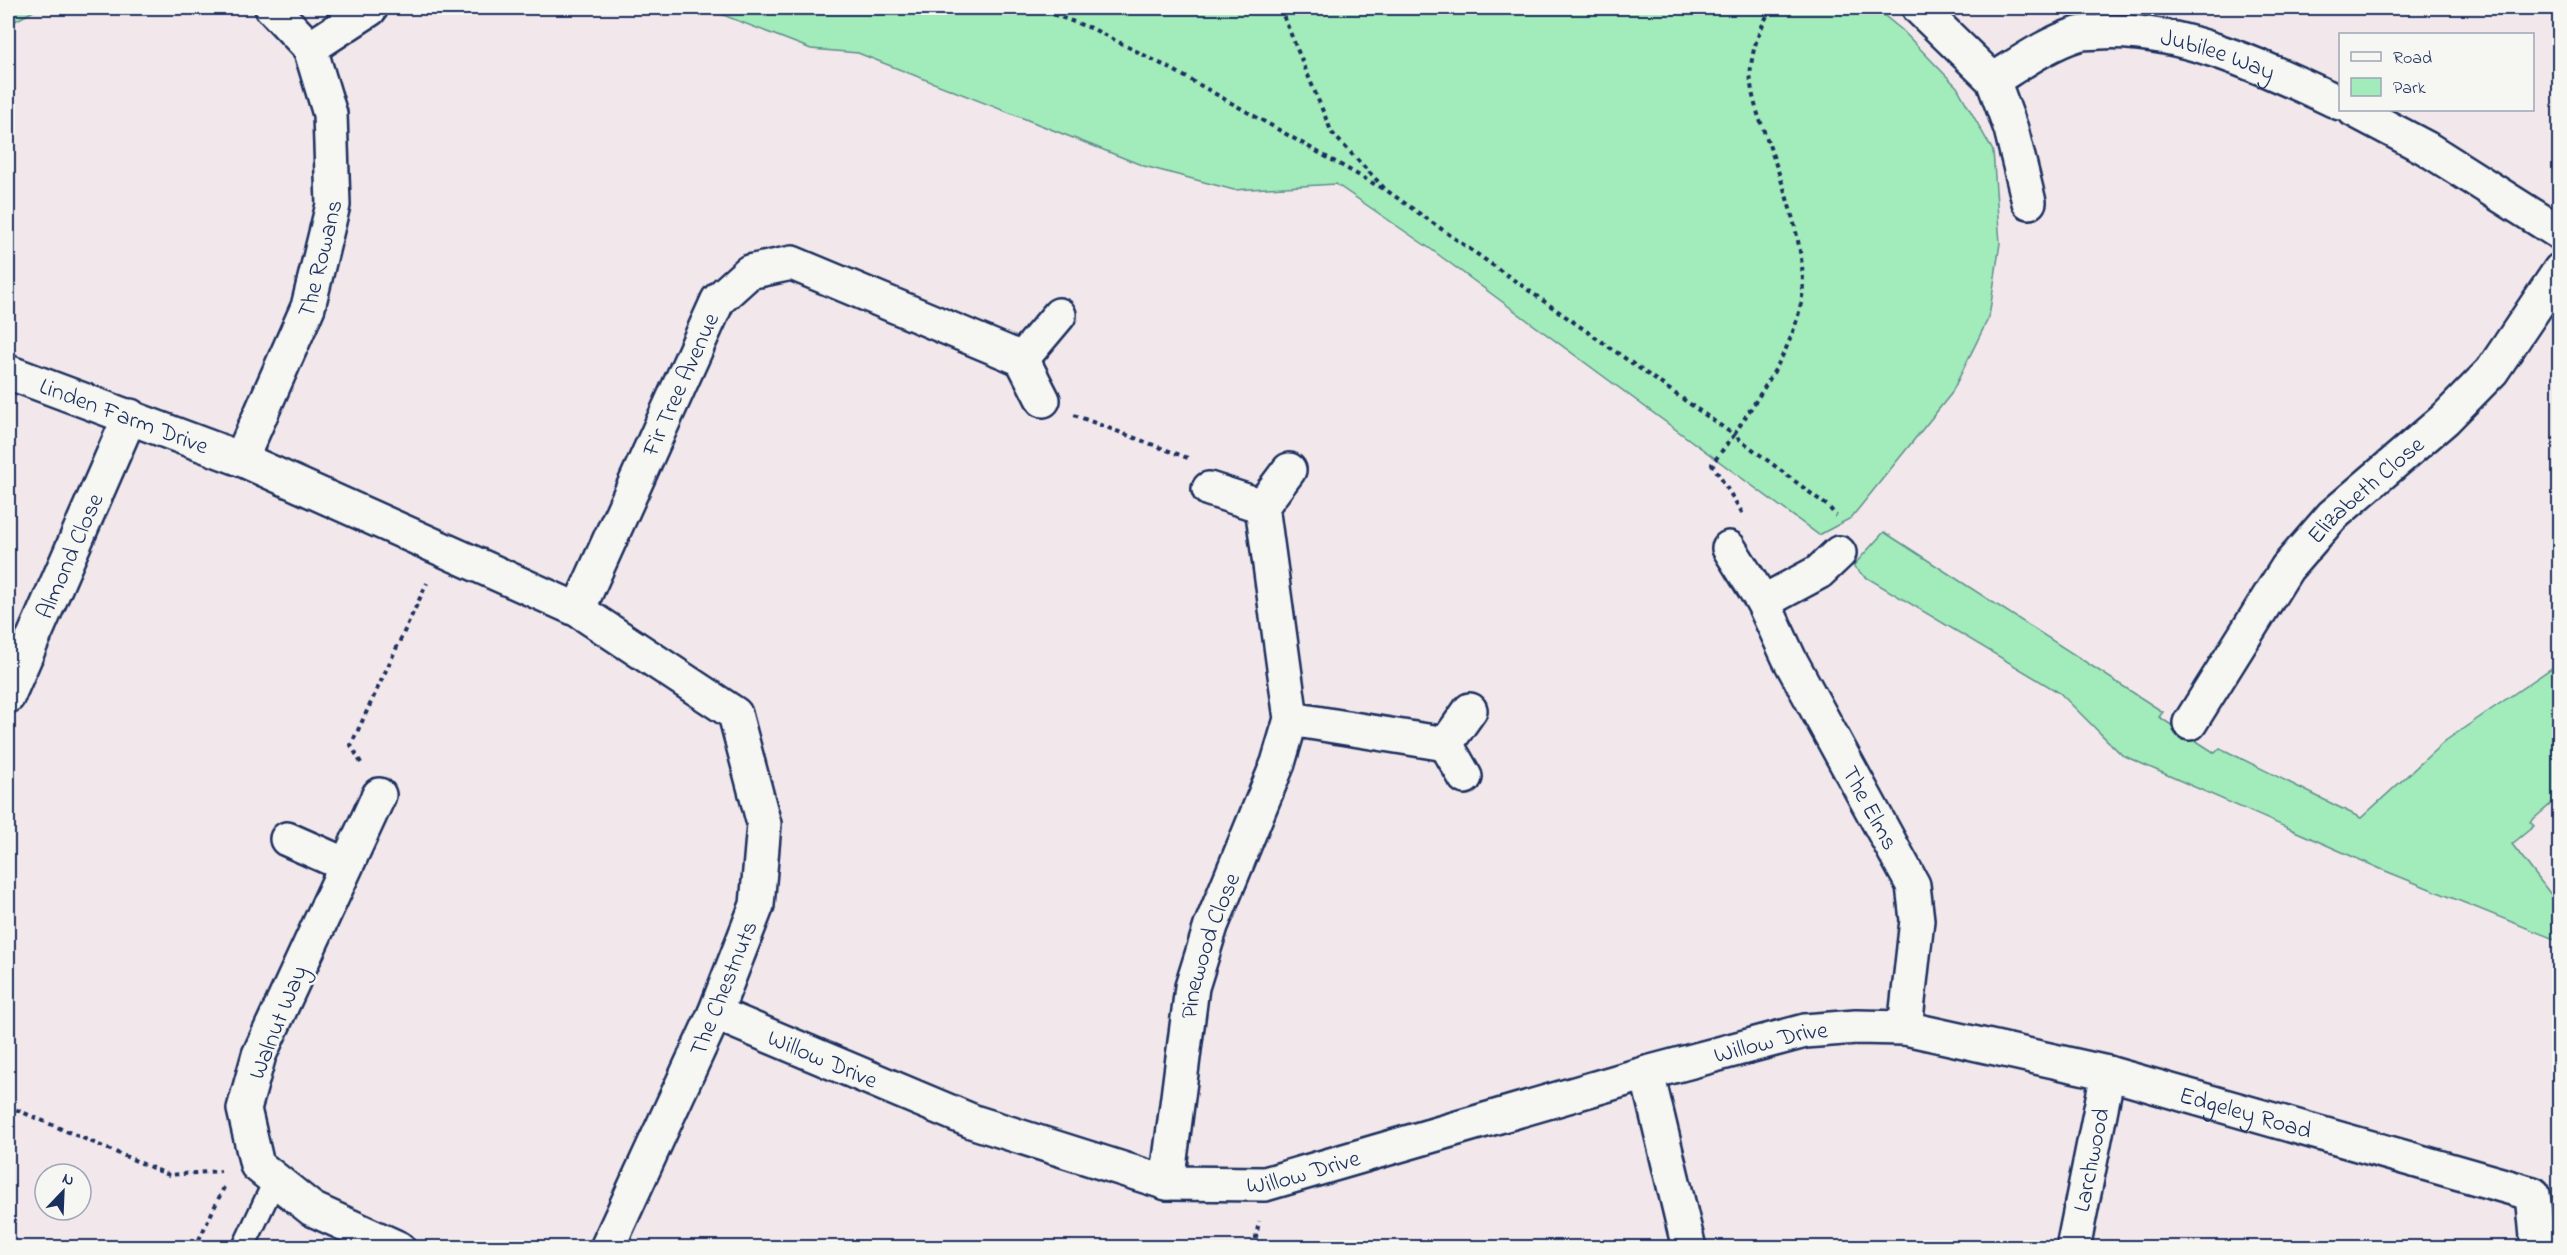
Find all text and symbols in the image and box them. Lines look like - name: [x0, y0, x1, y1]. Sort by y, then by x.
- street label: Jubilee Way: [2157, 21, 2280, 92]
- legend: [2339, 33, 2534, 111]
- text: Road: [2393, 46, 2432, 72]
- text: Park: [2393, 76, 2426, 102]
- street label: The Rowans: [290, 196, 354, 325]
- street label: Fir Tree Avenue: [634, 307, 730, 463]
- street label: Linden Farm Drive: [34, 370, 213, 465]
- street label: Elizabeth Close: [2300, 429, 2433, 553]
- street label: Almond Close: [29, 488, 114, 625]
- street label: The Elms: [1831, 760, 1906, 857]
- street label: Pinewood Close: [1173, 868, 1251, 1021]
- street label: The Chestnuts: [682, 916, 768, 1062]
- street label: Walnut Way: [241, 961, 319, 1086]
- street label: Willow Drive: [1710, 1014, 1829, 1074]
- street label: Willow Drive: [761, 1022, 883, 1100]
- street label: Edgeley Road: [2175, 1079, 2316, 1150]
- street label: Larchwood: [2066, 1105, 2121, 1215]
- street label: Willow Drive: [1246, 1142, 1365, 1204]
- north arrow: [33, 1162, 93, 1222]
- text: N: [58, 1167, 78, 1193]

